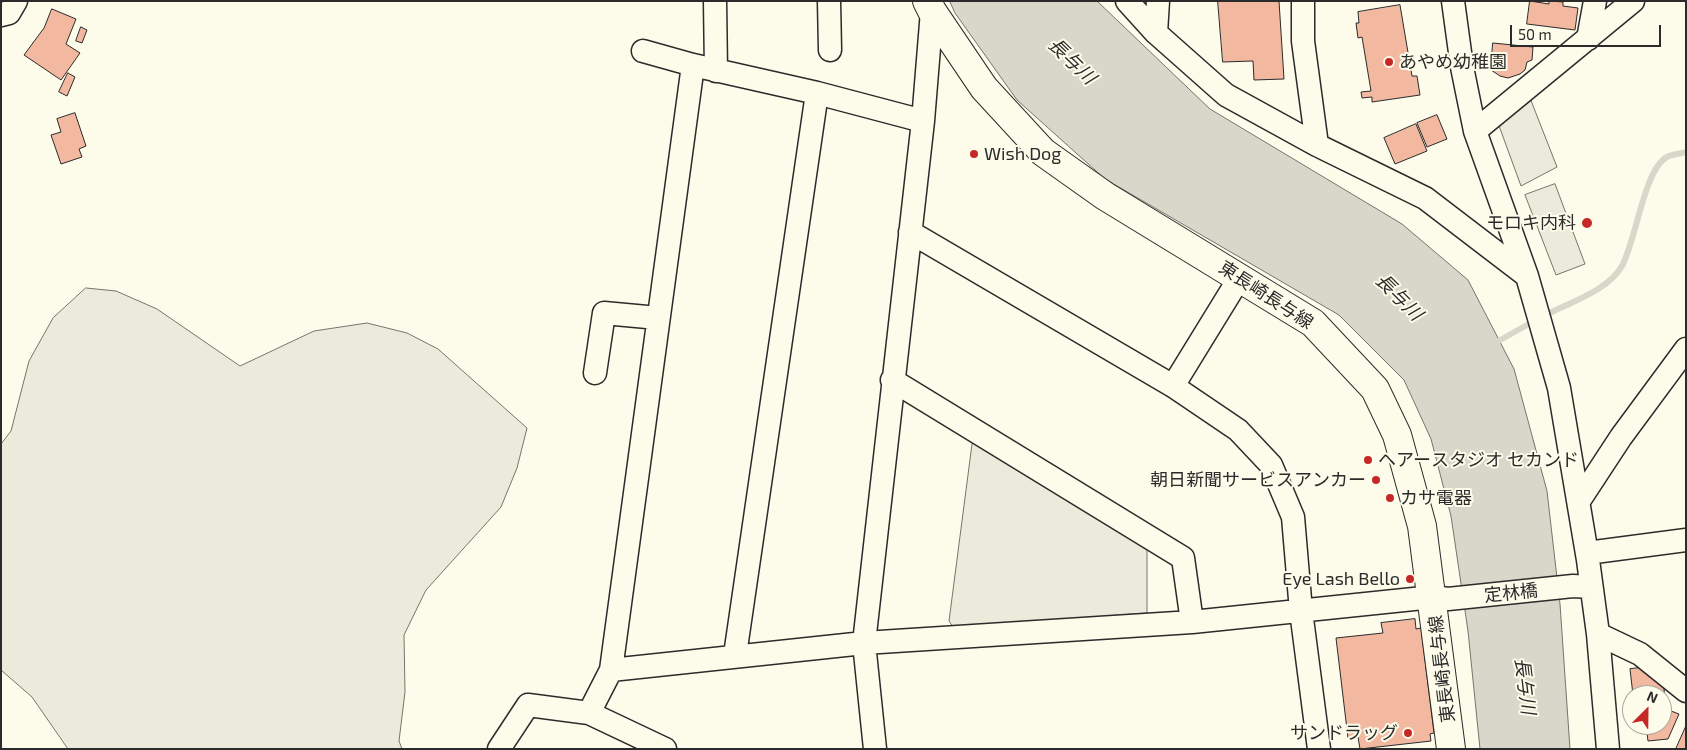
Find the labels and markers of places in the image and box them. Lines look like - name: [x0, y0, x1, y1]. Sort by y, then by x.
- place label: あやめ幼稚園: [1399, 51, 1507, 73]
- marker: あやめ幼稚園: [1383, 56, 1395, 68]
- place label: Wish Dog: [984, 143, 1061, 165]
- marker: Wish Dog: [968, 148, 980, 160]
- place label: モロキ内科: [1486, 212, 1576, 234]
- marker: モロキ内科: [1580, 216, 1594, 230]
- place label: ヘアースタジオ セカンド: [1378, 449, 1579, 471]
- marker: ヘアースタジオ セカンド: [1362, 454, 1374, 466]
- place label: 朝日新聞サービスアンカー: [1150, 469, 1366, 491]
- marker: 朝日新聞サービスアンカー: [1370, 474, 1382, 486]
- place label: カサ電器: [1400, 487, 1472, 509]
- marker: カサ電器: [1384, 492, 1396, 504]
- place label: Eye Lash Bello: [1282, 568, 1400, 590]
- marker: Eye Lash Bello: [1404, 573, 1416, 585]
- place label: サンドラッグ: [1290, 722, 1398, 744]
- marker: サンドラッグ: [1402, 727, 1414, 739]

